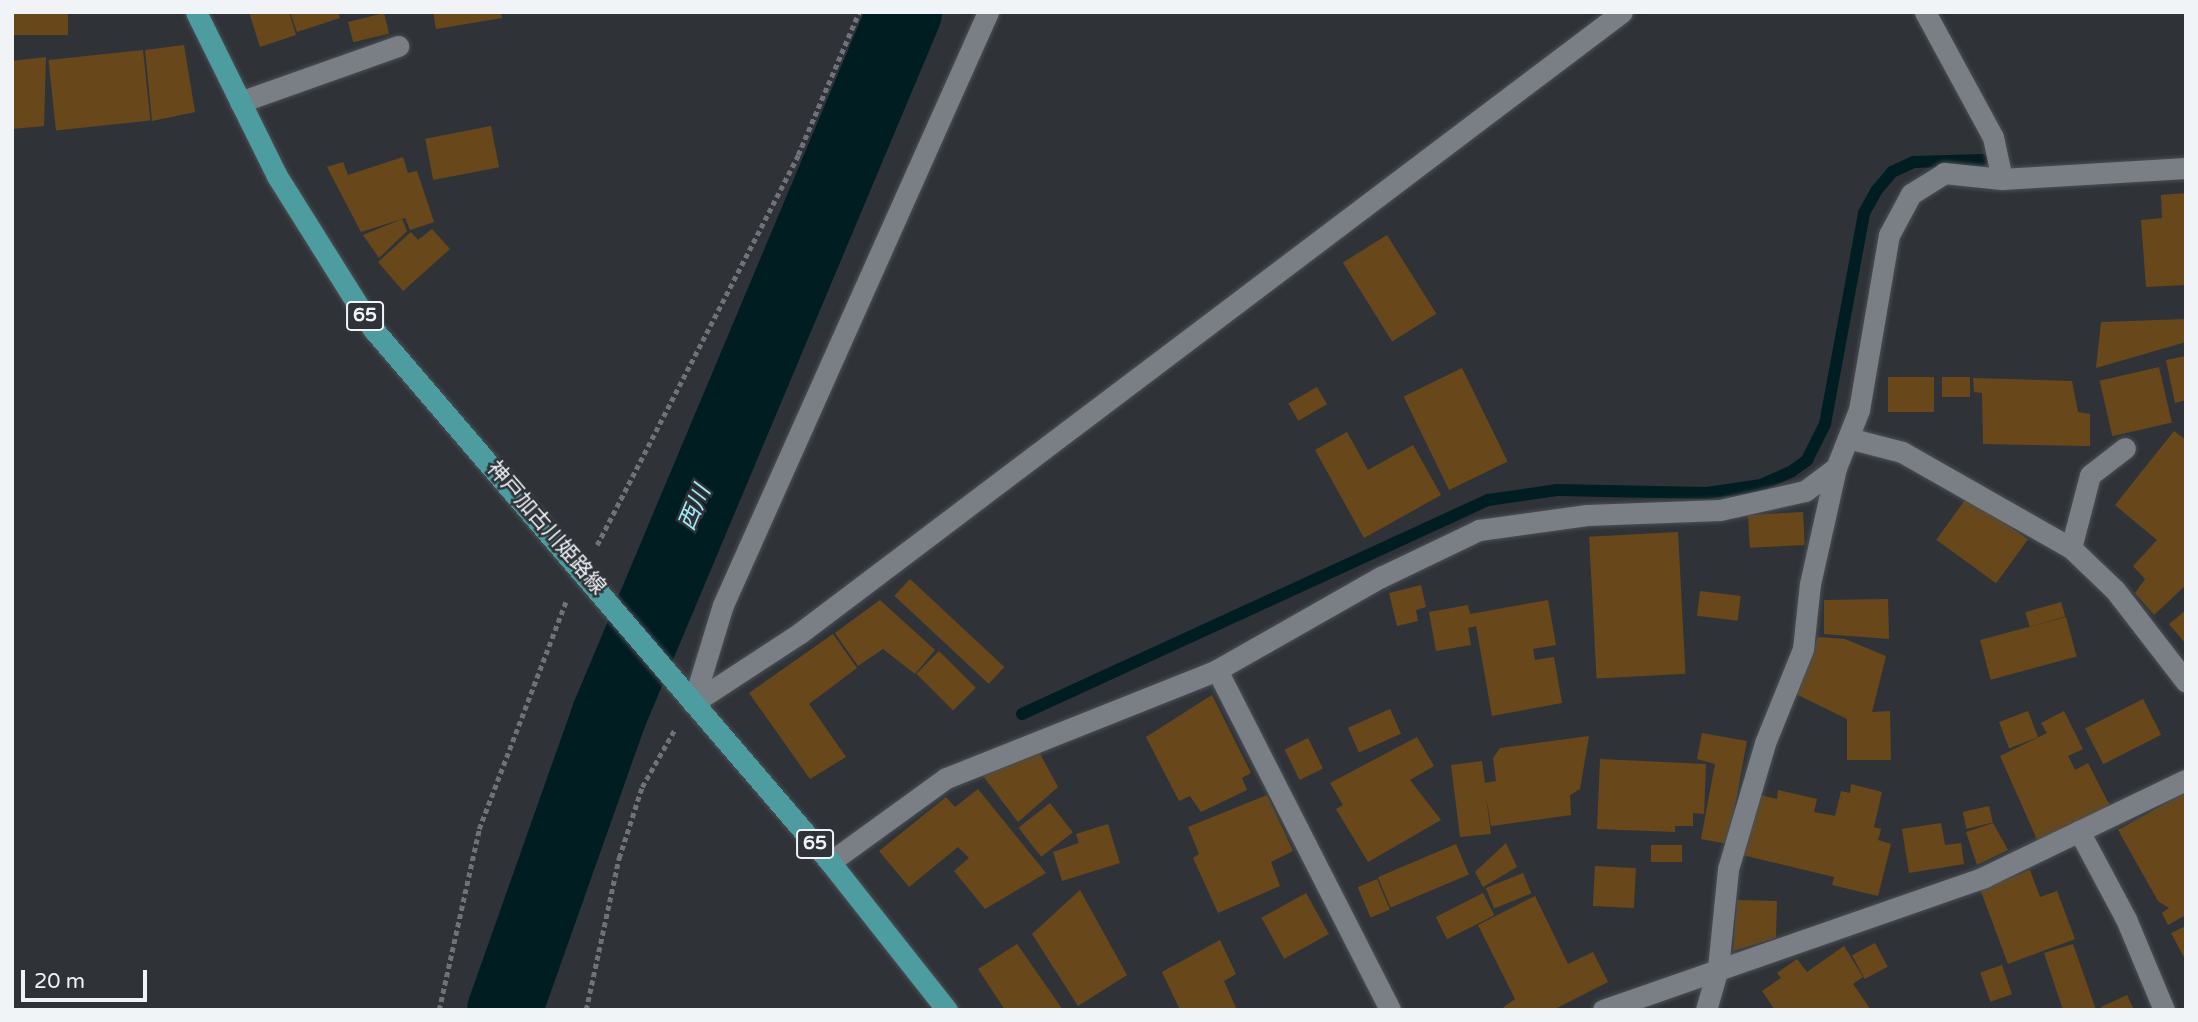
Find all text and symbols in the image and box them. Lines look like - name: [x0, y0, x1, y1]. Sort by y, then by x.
- road number: 65: [346, 300, 384, 332]
- street label: 神戸加古川姫路線: [481, 456, 611, 600]
- water label: 西川: [673, 481, 717, 535]
- road number: 65: [796, 828, 834, 860]
- scale bar: [24, 956, 150, 1000]
- text: 20 m: [34, 969, 85, 994]

